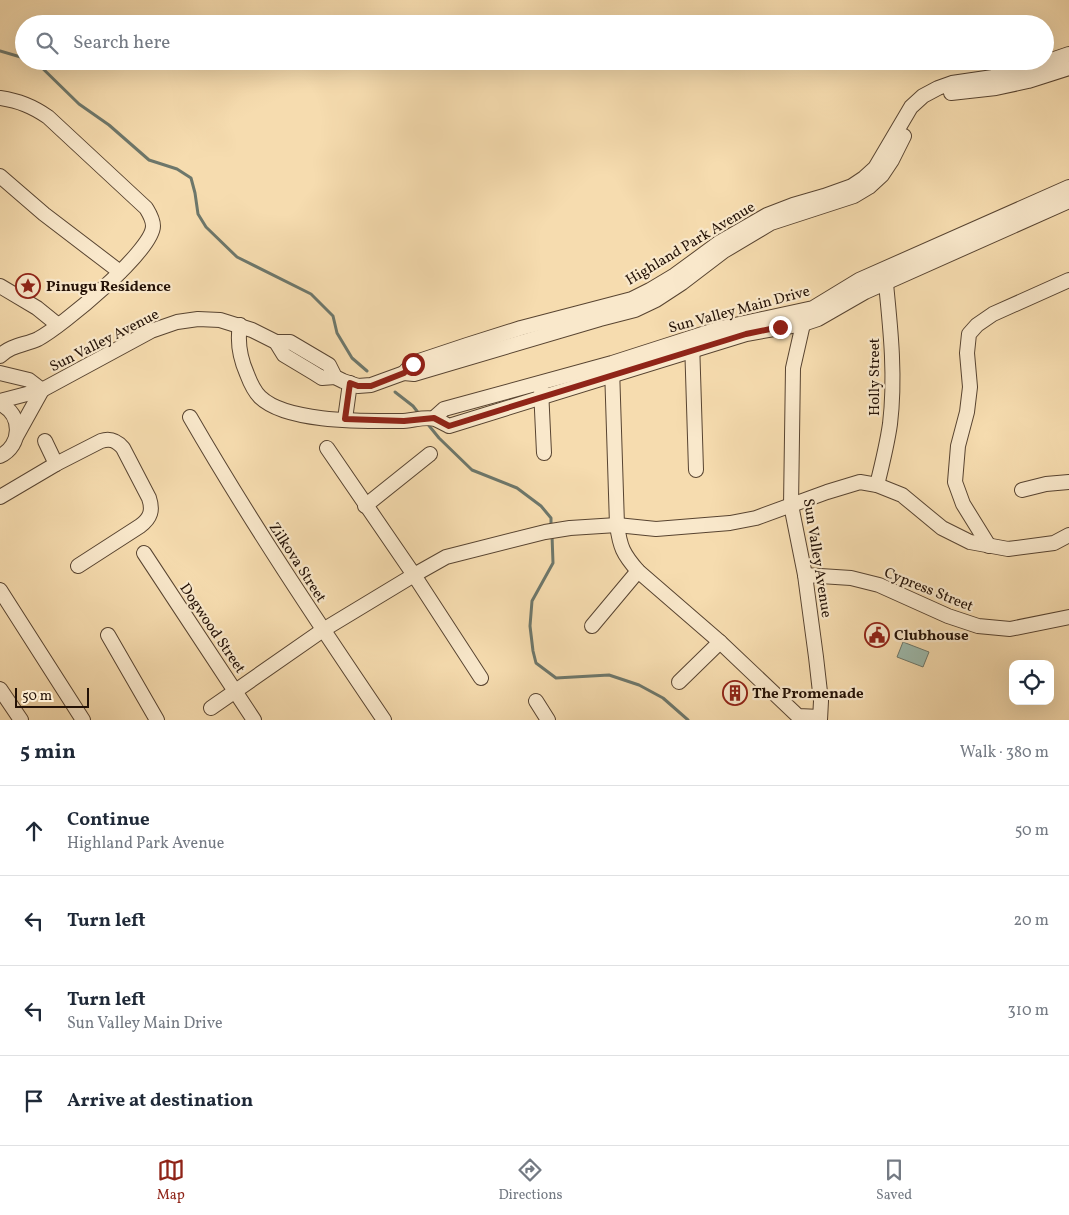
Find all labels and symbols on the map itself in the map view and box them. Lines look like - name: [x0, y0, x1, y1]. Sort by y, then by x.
- street label: Highland Park Avenue: [622, 197, 759, 291]
- place icon: Pinugu Residence: [15, 273, 41, 299]
- place label: Pinugu Residence: [46, 277, 171, 298]
- street label: Sun Valley Main Drive: [666, 281, 813, 339]
- street label: Sun Valley Avenue: [46, 305, 163, 378]
- route end: [769, 316, 792, 339]
- street label: Holly Street: [865, 338, 886, 416]
- route start: [402, 353, 425, 376]
- street label: Sun Valley Avenue: [797, 497, 836, 619]
- street label: Zilkova Street: [263, 519, 331, 607]
- street label: Cypress Street: [881, 563, 976, 618]
- street label: Dogwood Street: [174, 580, 250, 678]
- public building icon: Clubhouse: [864, 622, 890, 648]
- place label: Clubhouse: [894, 626, 969, 647]
- building icon: The Promenade: [722, 680, 748, 706]
- place label: The Promenade: [752, 684, 864, 705]
- scale bar: [15, 685, 89, 708]

